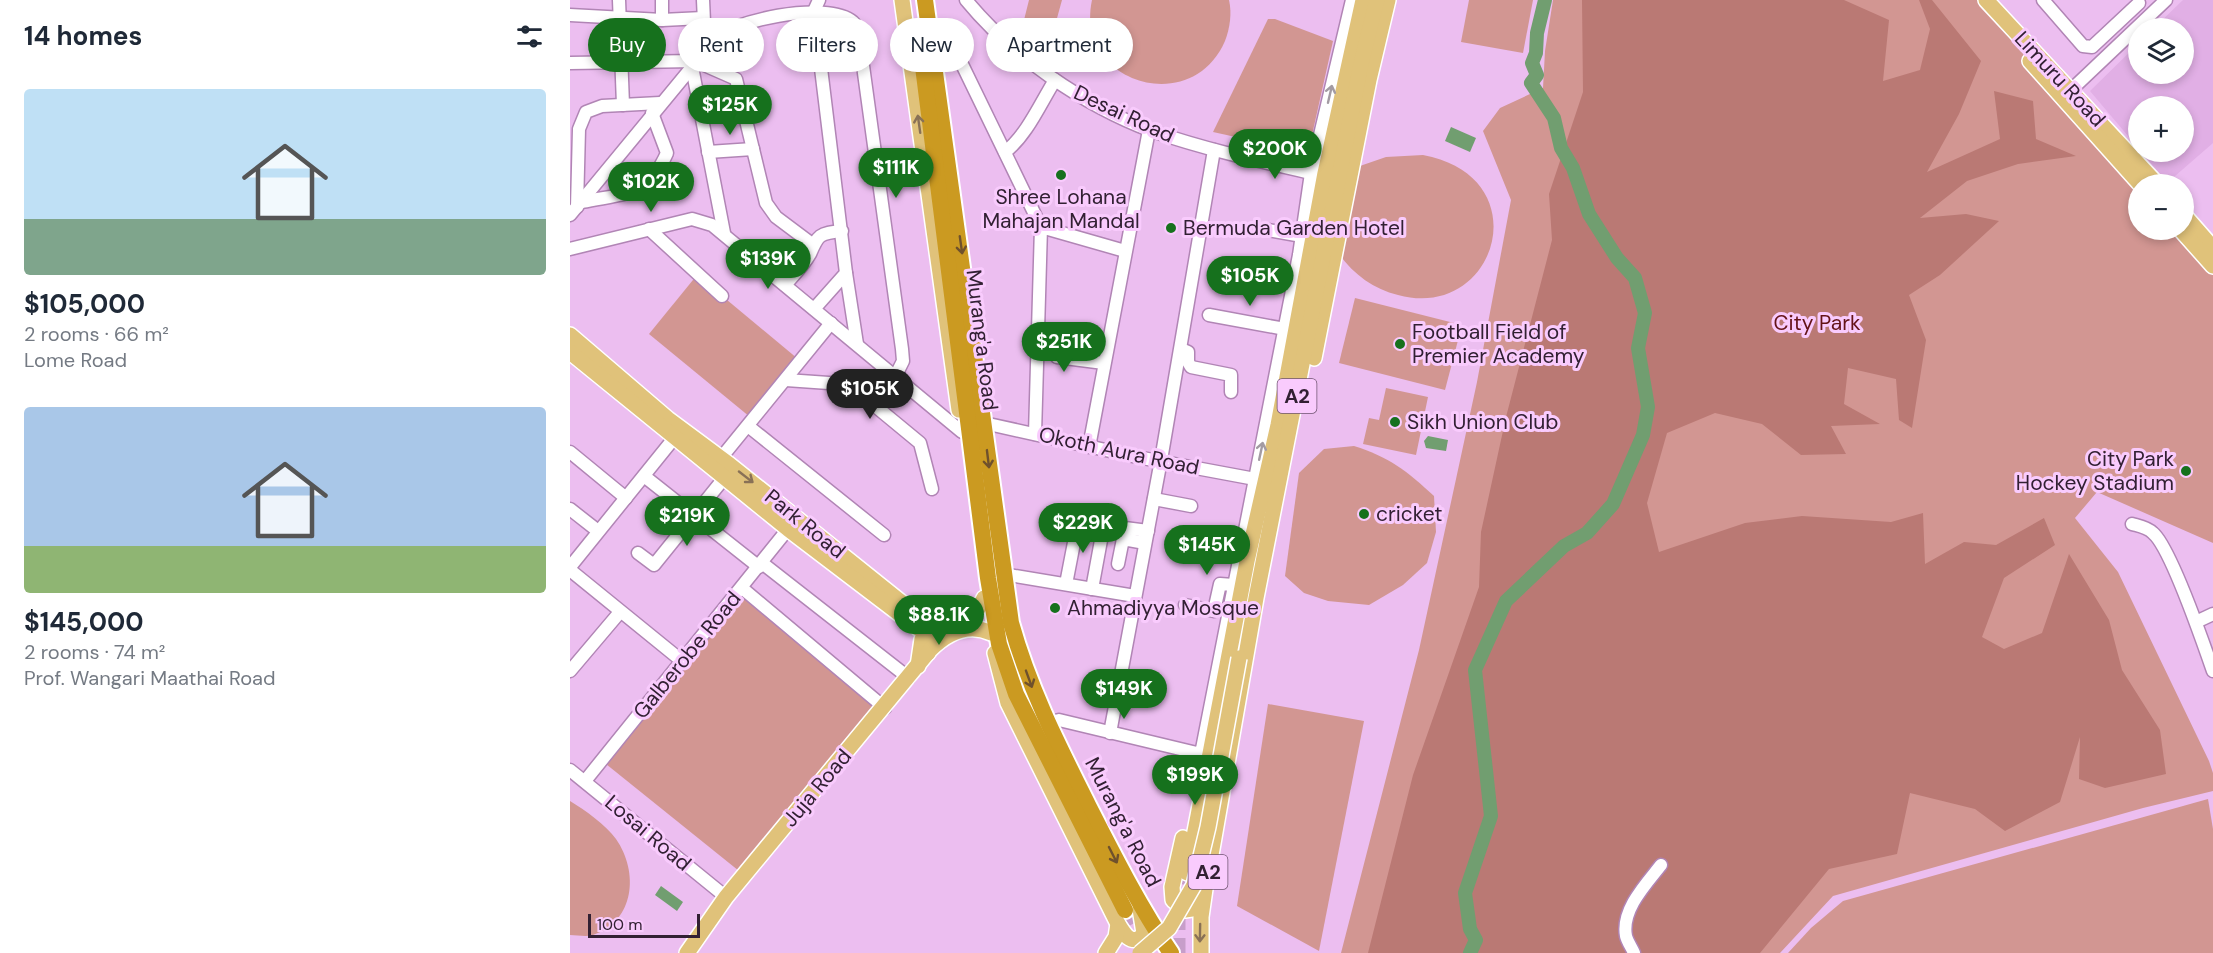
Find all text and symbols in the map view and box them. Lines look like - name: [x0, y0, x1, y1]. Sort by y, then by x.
- chip: Buy: [588, 18, 666, 72]
- chip: Rent: [678, 18, 764, 72]
- chip: Filters: [776, 18, 878, 72]
- chip: New: [890, 18, 974, 72]
- chip: Apartment: [986, 18, 1133, 72]
- map controls: [2128, 18, 2194, 240]
- button: layers: [2128, 18, 2194, 84]
- text: 14 homes: [24, 19, 142, 53]
- icon: filters: [513, 20, 546, 53]
- street label: Limuru Road: [2008, 25, 2112, 133]
- street label: Desai Road: [1069, 79, 1179, 149]
- pin: $125K: [688, 85, 772, 136]
- one-way arrow: [1324, 85, 1336, 104]
- text: $125K: [702, 91, 758, 117]
- button: +: [2128, 96, 2194, 162]
- one-way arrow: [913, 115, 924, 135]
- icon: home: [231, 128, 339, 236]
- pin: $200K: [1233, 129, 1317, 180]
- text: $200K: [1243, 135, 1307, 161]
- pin: $111K: [854, 148, 938, 199]
- text: $111K: [873, 154, 919, 180]
- pin: $102K: [609, 162, 693, 213]
- text: $102K: [622, 168, 680, 194]
- marker: Shree Lohana Mahajan Mandal: [1054, 168, 1068, 182]
- button: −: [2128, 174, 2194, 240]
- place label: Shree Lohana Mahajan Mandal: [982, 183, 1140, 235]
- place label: Bermuda Garden Hotel: [1183, 214, 1405, 242]
- marker: Bermuda Garden Hotel: [1164, 221, 1178, 235]
- one-way arrow: [955, 235, 966, 254]
- pin: $139K: [726, 239, 810, 290]
- text: $139K: [740, 245, 796, 271]
- pin: $105K: [1208, 256, 1292, 307]
- text: $105K: [1221, 262, 1279, 288]
- street label: Murang'a Road: [959, 268, 1005, 412]
- text: $105,000: [24, 287, 145, 321]
- park label: City Park: [1773, 309, 1861, 337]
- place label: Football Field of Premier Academy: [1412, 318, 1585, 370]
- text: 2 rooms · 66 m²: [24, 321, 169, 347]
- pin: $251K: [1022, 322, 1106, 373]
- text: $251K: [1036, 328, 1092, 354]
- marker: Football Field of Premier Academy: [1393, 337, 1407, 351]
- text: Lome Road: [24, 347, 127, 373]
- pin: $105K: [828, 369, 912, 420]
- text: $105K: [841, 375, 899, 401]
- road number: A2: [1278, 379, 1316, 413]
- place label: Sikh Union Club: [1407, 408, 1558, 436]
- marker: Sikh Union Club: [1388, 415, 1402, 429]
- street label: Okoth Aura Road: [1036, 420, 1202, 482]
- one-way arrow: [1255, 441, 1267, 460]
- place label: City Park Hockey Stadium: [2016, 445, 2174, 497]
- icon: home: [231, 446, 339, 554]
- one-way arrow: [983, 449, 994, 469]
- marker: City Park Hockey Stadium: [2179, 464, 2193, 478]
- one-way arrow: [738, 471, 754, 484]
- street label: Park Road: [759, 483, 851, 565]
- pin: $219K: [645, 496, 729, 547]
- place label: cricket: [1376, 500, 1442, 528]
- text: $219K: [659, 502, 715, 528]
- pin: $229K: [1041, 503, 1125, 554]
- marker: cricket: [1357, 507, 1371, 521]
- text: $229K: [1053, 509, 1113, 535]
- pin: $145K: [1165, 525, 1249, 576]
- text: $145K: [1178, 531, 1236, 557]
- street label: Galberobe Road: [627, 585, 747, 725]
- place label: Ahmadiyya Mosque: [1067, 594, 1259, 622]
- pin: $88.1K: [890, 595, 988, 646]
- text: $88.1K: [908, 601, 970, 627]
- marker: Ahmadiyya Mosque: [1048, 601, 1062, 615]
- text: $145,000: [24, 605, 144, 639]
- text: 2 rooms · 74 m²: [24, 639, 165, 665]
- text: Prof. Wangari Maathai Road: [24, 665, 275, 691]
- one-way arrow: [1024, 669, 1035, 688]
- pin: $149K: [1082, 669, 1166, 720]
- text: $149K: [1095, 675, 1153, 701]
- street label: Juja Road: [776, 743, 858, 833]
- street label: Murang'a Road: [1078, 752, 1168, 892]
- pin: $199K: [1153, 755, 1237, 806]
- text: $199K: [1166, 761, 1224, 787]
- street label: Losai Road: [599, 789, 697, 877]
- one-way arrow: [1108, 845, 1119, 863]
- road number: A2: [1188, 855, 1228, 889]
- scale bar: [588, 911, 700, 938]
- text: 100 m: [597, 914, 642, 935]
- one-way arrow: [1195, 922, 1206, 942]

